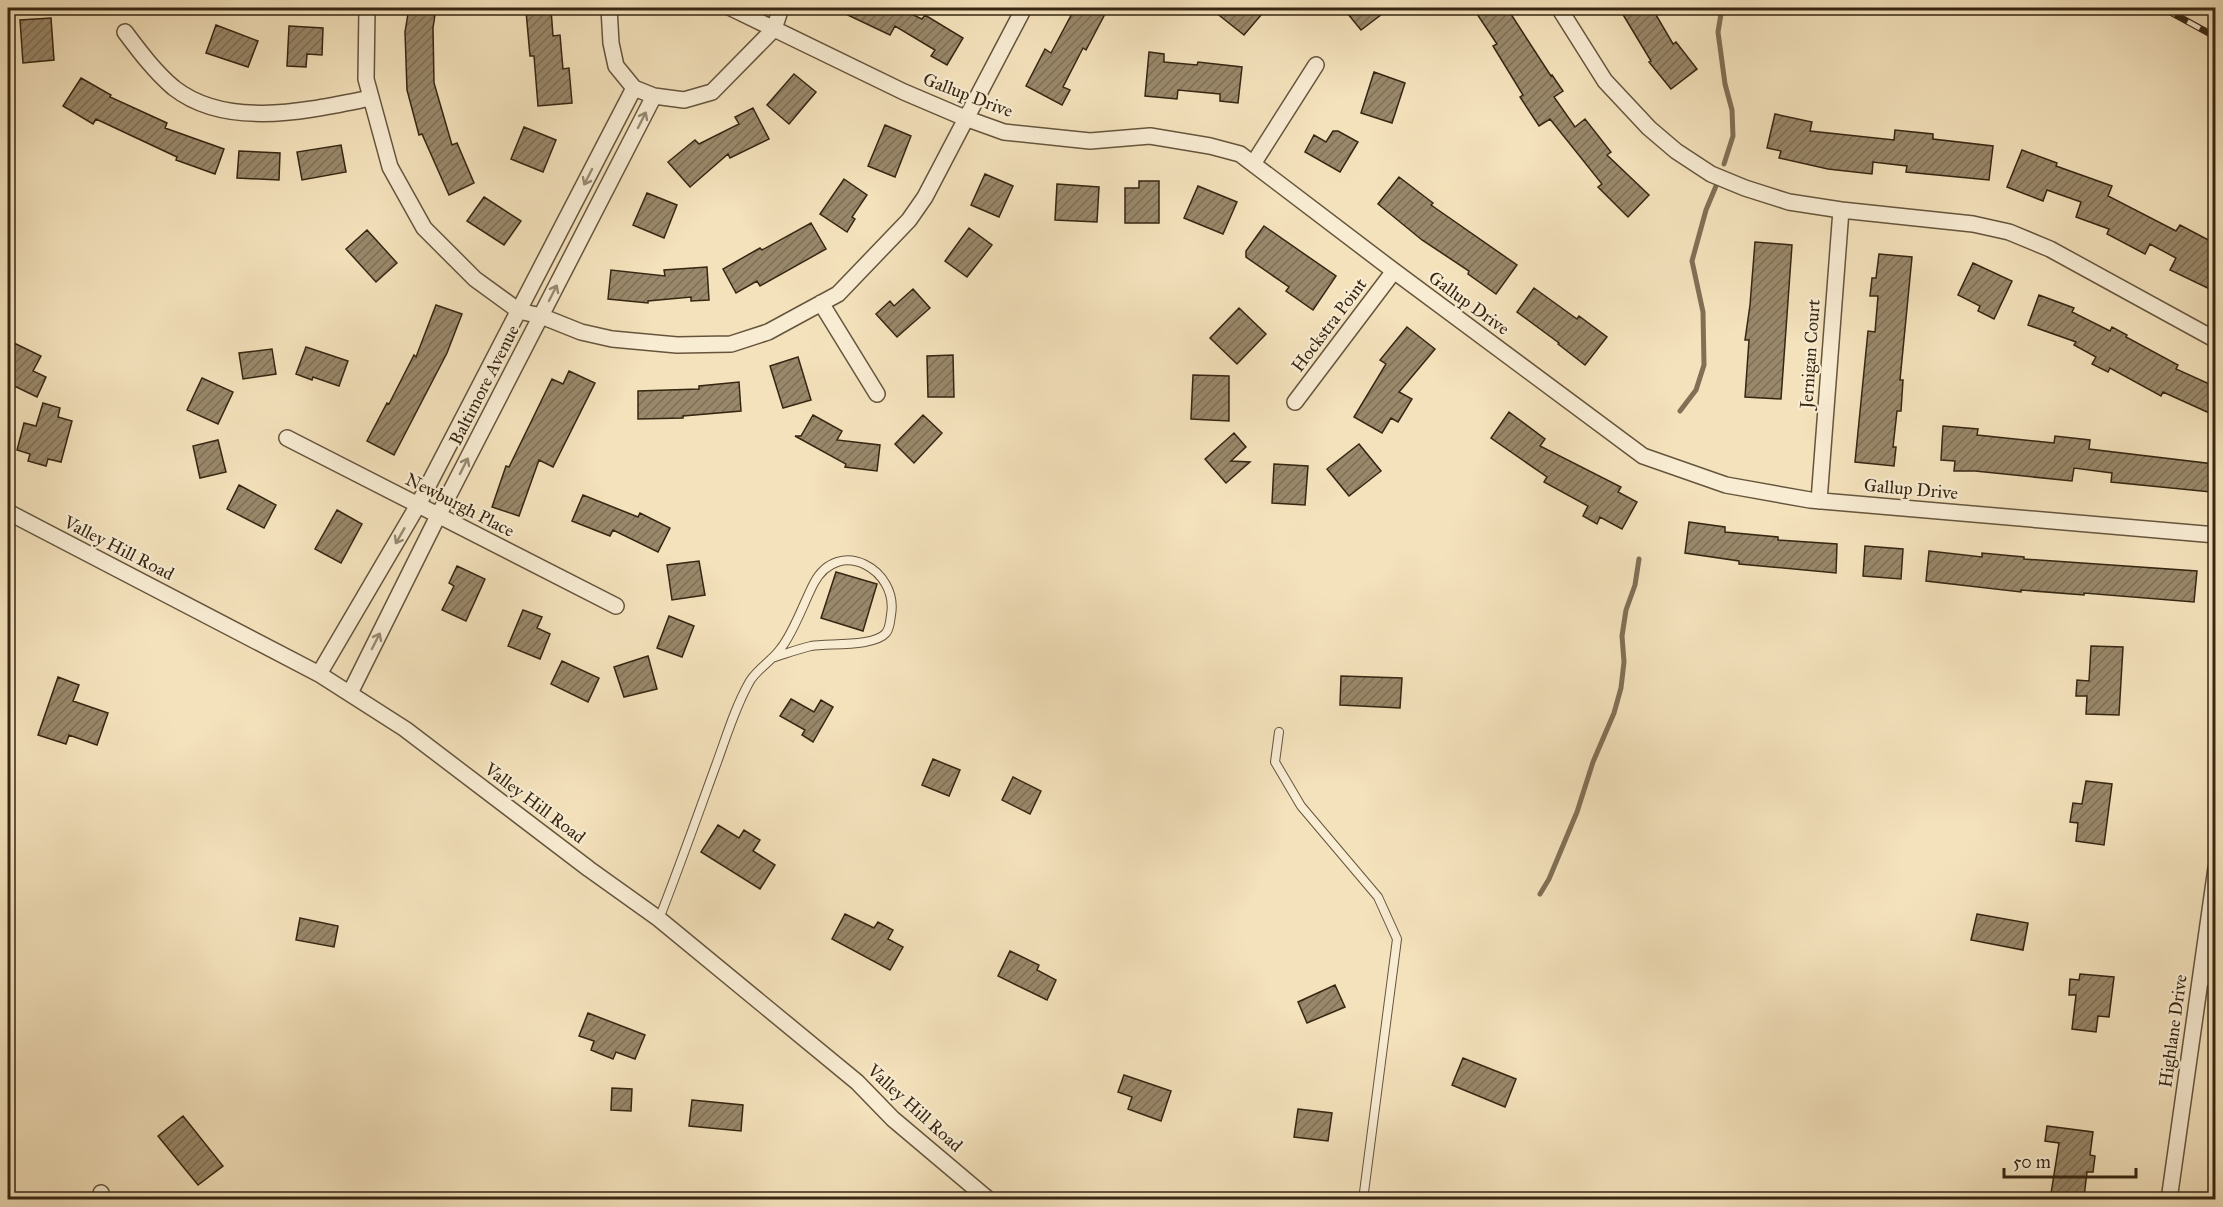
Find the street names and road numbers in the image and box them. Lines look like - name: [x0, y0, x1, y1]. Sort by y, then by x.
- street label: Gallup Drive: [920, 68, 1016, 122]
- street label: Gallup Drive: [1424, 266, 1514, 340]
- street label: Hockstra Point: [1287, 273, 1372, 376]
- street label: Jernigan Court: [1795, 298, 1826, 412]
- street label: Baltimore Avenue: [444, 321, 524, 449]
- street label: Newburgh Place: [401, 468, 518, 543]
- street label: Gallup Drive: [1863, 474, 1959, 504]
- street label: Valley Hill Road: [59, 510, 178, 585]
- street label: Valley Hill Road: [479, 757, 590, 848]
- street label: Highlane Drive: [2154, 973, 2193, 1089]
- street label: Valley Hill Road: [862, 1059, 967, 1157]

